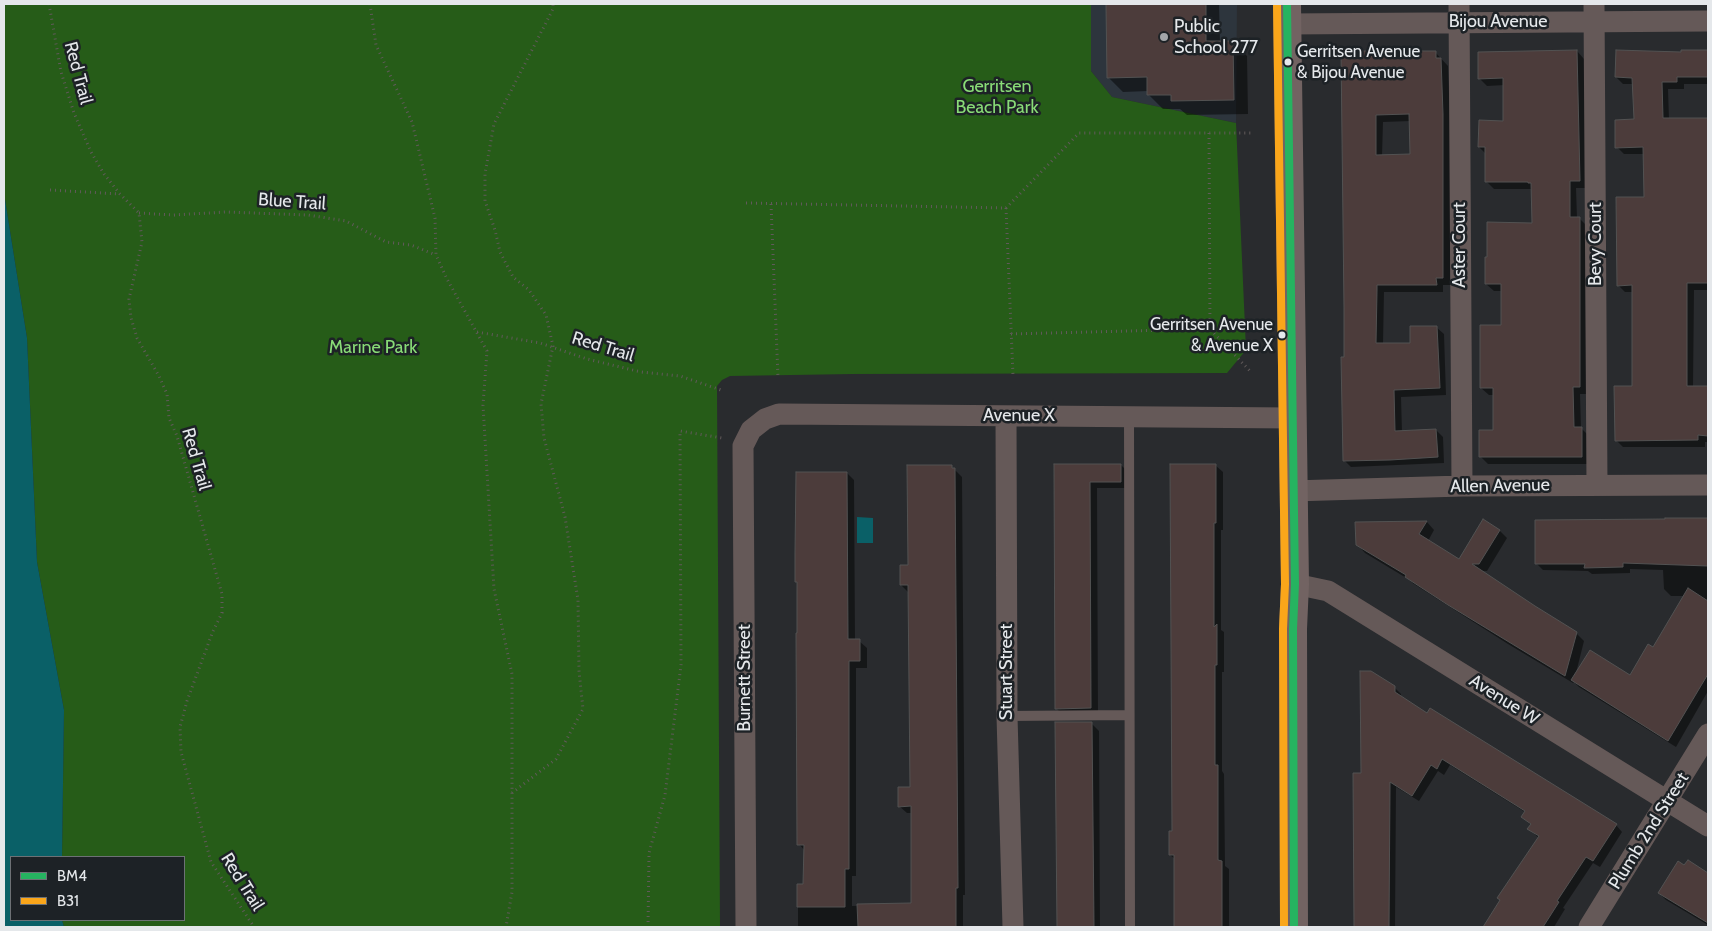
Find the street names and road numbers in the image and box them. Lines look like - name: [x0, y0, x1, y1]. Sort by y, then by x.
- street label: Bijou Avenue: [1449, 11, 1547, 33]
- street label: Red Trail: [59, 39, 97, 107]
- street label: Blue Trail: [257, 189, 327, 215]
- street label: Aster Court: [1449, 202, 1471, 288]
- street label: Bevy Court: [1585, 202, 1607, 286]
- street label: Red Trail: [569, 327, 637, 367]
- street label: Avenue X: [983, 405, 1055, 427]
- street label: Red Trail: [177, 425, 215, 493]
- street label: Allen Avenue: [1450, 474, 1550, 498]
- street label: Burnett Street: [734, 624, 756, 732]
- street label: Stuart Street: [996, 624, 1018, 720]
- street label: Avenue W: [1465, 670, 1543, 730]
- street label: Plumb 2nd Street: [1604, 769, 1694, 893]
- street label: Red Trail: [216, 849, 268, 915]

